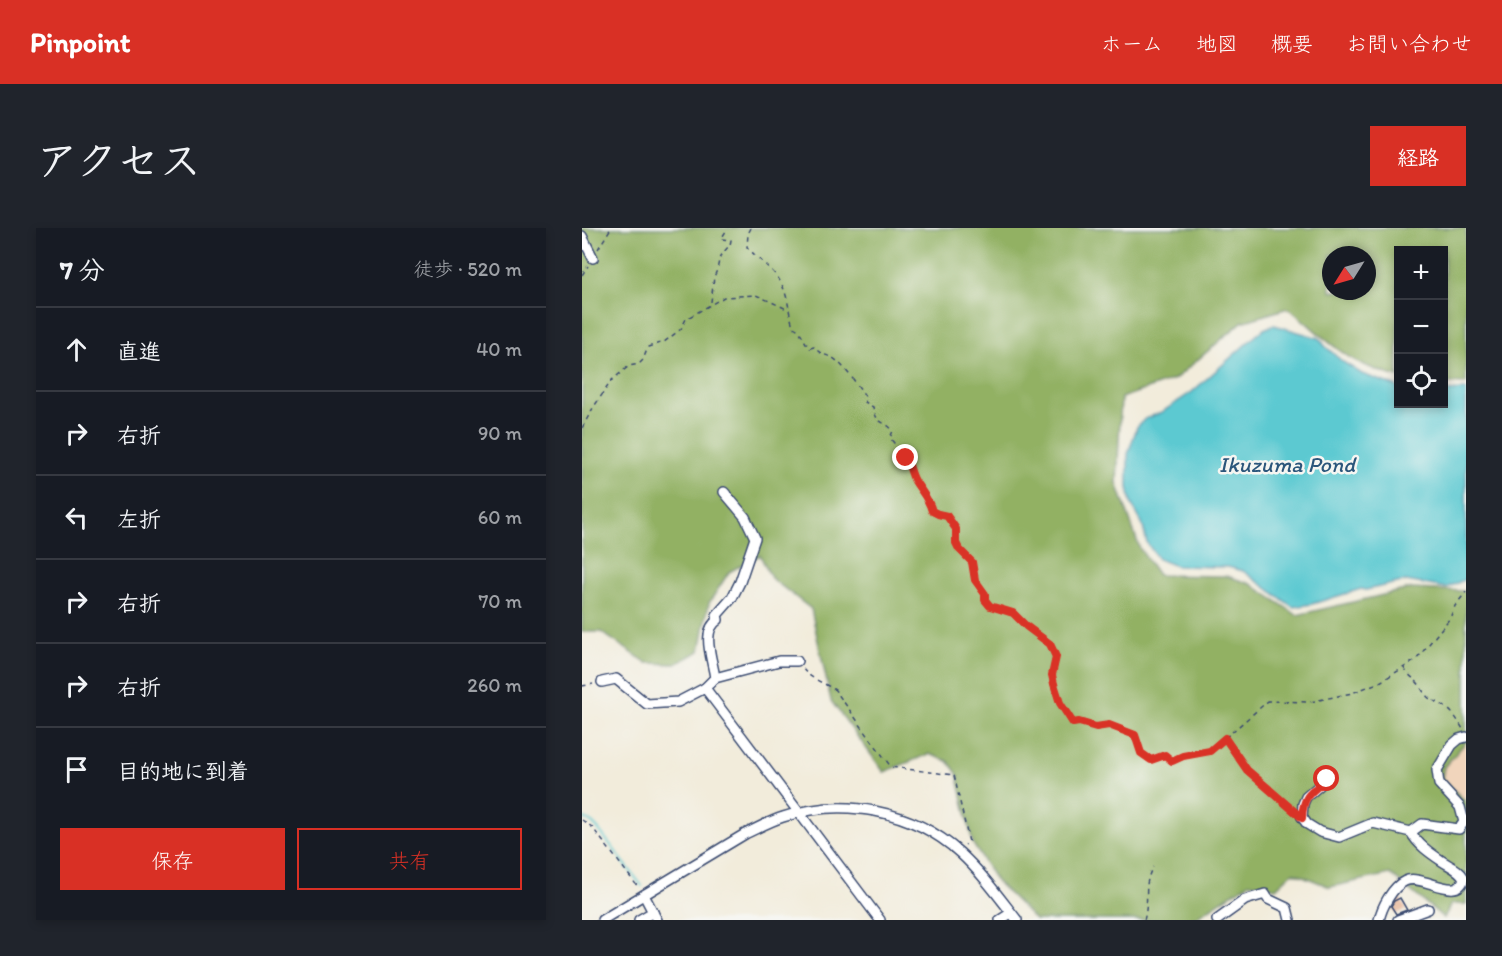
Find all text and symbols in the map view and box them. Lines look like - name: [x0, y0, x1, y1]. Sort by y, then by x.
- text: Pinpoint: [30, 25, 131, 59]
- text: ホーム: [1101, 31, 1163, 56]
- text: 地図: [1196, 31, 1238, 56]
- text: 概要: [1271, 31, 1313, 56]
- text: お問い合わせ: [1346, 31, 1472, 56]
- button: 経路: [1370, 126, 1466, 186]
- text: アクセス: [36, 135, 201, 186]
- north arrow: [1322, 246, 1376, 300]
- map controls: [1394, 246, 1448, 408]
- button: +: [1394, 246, 1448, 300]
- text: 7 分: [60, 254, 105, 286]
- text: 徒歩 · 520 m: [414, 257, 522, 281]
- button: −: [1394, 300, 1448, 354]
- icon: ahead: [60, 333, 93, 366]
- text: 40 m: [476, 337, 522, 361]
- text: 直進: [117, 338, 161, 365]
- button: locate: [1394, 354, 1448, 408]
- icon: right: [60, 417, 93, 450]
- text: 90 m: [478, 421, 522, 445]
- text: 右折: [117, 422, 161, 449]
- route end: [892, 444, 918, 470]
- water label: Ikuzuma Pond: [1219, 451, 1357, 478]
- icon: left: [60, 501, 93, 534]
- text: 60 m: [478, 505, 522, 529]
- text: 左折: [117, 506, 161, 533]
- icon: right: [60, 585, 93, 618]
- text: 70 m: [478, 589, 522, 613]
- text: 右折: [117, 590, 161, 617]
- icon: right: [60, 669, 93, 702]
- text: 260 m: [467, 673, 522, 697]
- text: 右折: [117, 674, 161, 701]
- icon: arrive: [60, 753, 93, 786]
- text: 目的地に到着: [117, 758, 249, 785]
- route start: [1313, 765, 1339, 791]
- button: 保存: [60, 828, 285, 890]
- button: 共有: [297, 828, 522, 890]

